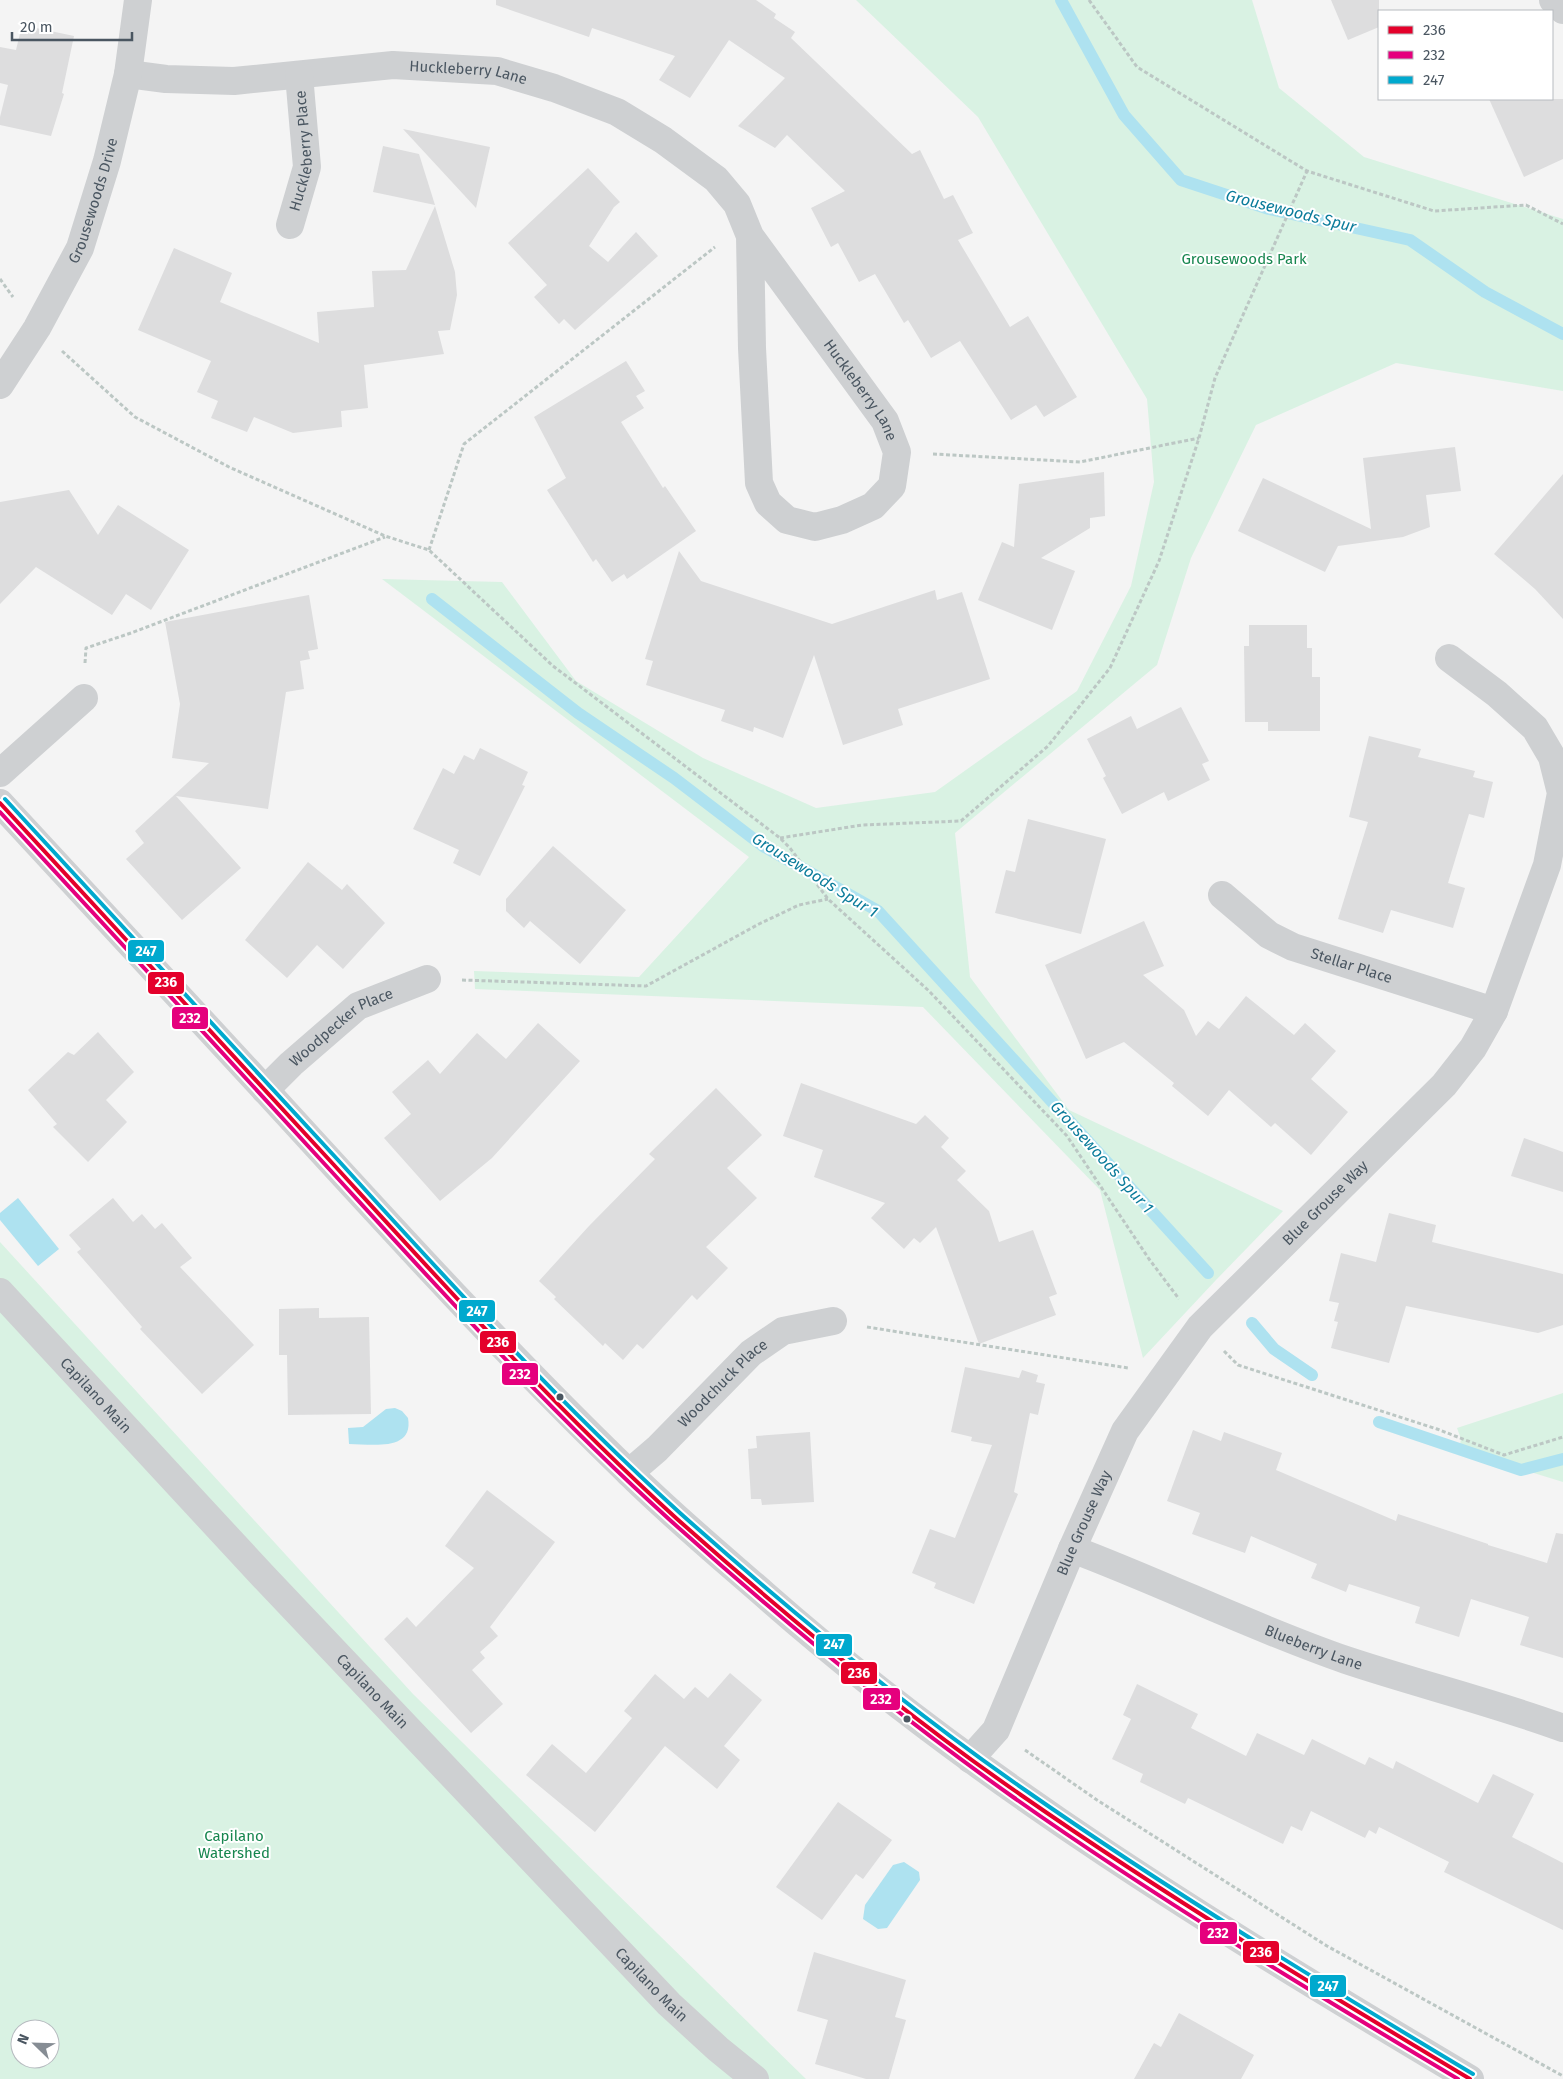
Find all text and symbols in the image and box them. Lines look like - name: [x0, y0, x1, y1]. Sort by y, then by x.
- scale bar: [12, 10, 132, 42]
- legend: [1378, 10, 1553, 100]
- text: 20 m: [20, 18, 53, 36]
- text: 236: [1423, 21, 1446, 39]
- text: 232: [1423, 46, 1445, 64]
- street label: Huckleberry Lane: [409, 57, 529, 89]
- text: 247: [1423, 71, 1445, 89]
- street label: Huckleberry Place: [286, 90, 316, 213]
- street label: Grousewoods Drive: [64, 136, 121, 267]
- water label: Grousewoods Spur: [1224, 186, 1359, 237]
- park label: Grousewoods Park: [1181, 250, 1307, 268]
- street label: Huckleberry Lane: [820, 336, 901, 443]
- water label: Grousewoods Spur 1: [749, 829, 882, 921]
- line badge: 247: [127, 939, 165, 963]
- text: 247: [136, 943, 157, 960]
- street label: Stellar Place: [1309, 944, 1394, 987]
- line badge: 236: [147, 971, 185, 995]
- text: 236: [155, 974, 177, 991]
- street label: Woodpecker Place: [286, 984, 396, 1070]
- line badge: 232: [171, 1006, 209, 1030]
- text: 232: [179, 1010, 201, 1027]
- water label: Grousewoods Spur 1: [1047, 1097, 1158, 1217]
- street label: Blue Grouse Way: [1279, 1156, 1372, 1249]
- line badge: 247: [458, 1299, 496, 1323]
- text: 247: [467, 1303, 488, 1320]
- line badge: 236: [479, 1330, 517, 1354]
- text: 236: [487, 1334, 509, 1351]
- street label: Woodchuck Place: [674, 1335, 771, 1431]
- street label: Capilano Main: [56, 1354, 135, 1437]
- line badge: 232: [501, 1362, 539, 1386]
- text: 232: [509, 1366, 531, 1383]
- unlabelled marker: [555, 1392, 565, 1402]
- street label: Blue Grouse Way: [1053, 1467, 1115, 1578]
- street label: Blueberry Lane: [1262, 1621, 1365, 1674]
- line badge: 247: [815, 1633, 853, 1657]
- text: 247: [824, 1636, 845, 1653]
- street label: Capilano Main: [333, 1650, 412, 1733]
- line badge: 236: [840, 1661, 878, 1685]
- text: 236: [848, 1665, 870, 1682]
- line badge: 232: [862, 1687, 901, 1711]
- text: 232: [870, 1691, 892, 1708]
- unlabelled marker: [902, 1714, 912, 1724]
- park label: Capilano Watershed: [198, 1827, 270, 1862]
- line badge: 232: [1199, 1921, 1238, 1945]
- text: 232: [1207, 1925, 1229, 1942]
- line badge: 236: [1242, 1940, 1280, 1964]
- street label: Capilano Main: [611, 1944, 691, 2026]
- text: 236: [1250, 1944, 1272, 1961]
- line badge: 247: [1309, 1974, 1347, 1998]
- text: 247: [1318, 1978, 1339, 1995]
- north arrow: [10, 2019, 60, 2069]
- text: N: [14, 2032, 33, 2047]

